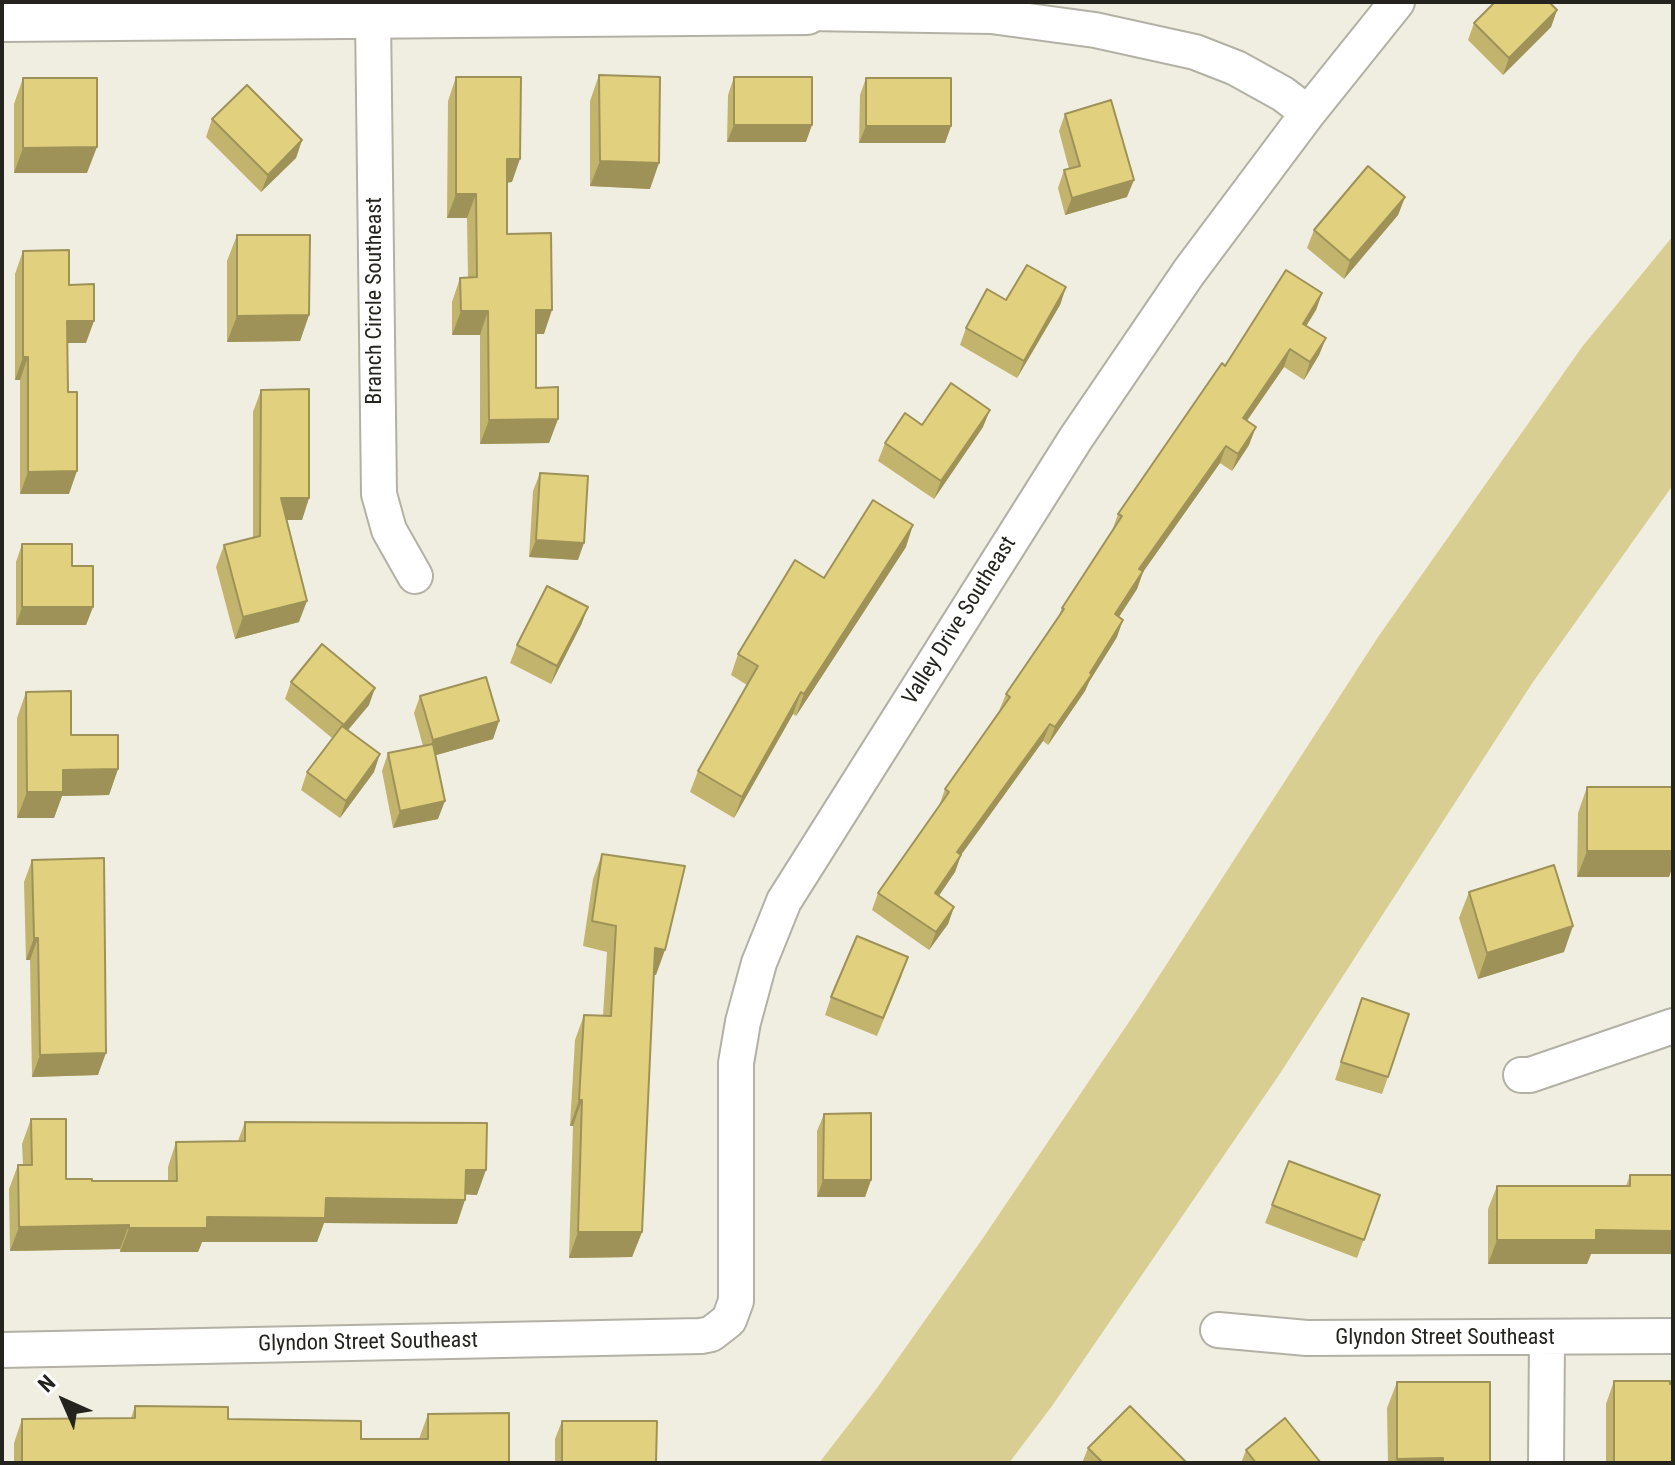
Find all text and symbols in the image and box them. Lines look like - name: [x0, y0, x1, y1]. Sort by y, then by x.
- street label: Branch Circle Southeast: [362, 197, 388, 405]
- street label: Valley Drive Southeast: [898, 532, 1022, 710]
- street label: Glyndon Street Southeast: [1335, 1325, 1555, 1351]
- street label: Glyndon Street Southeast: [258, 1328, 478, 1358]
- north arrow: [24, 1361, 104, 1441]
- text: N: [33, 1370, 60, 1397]

